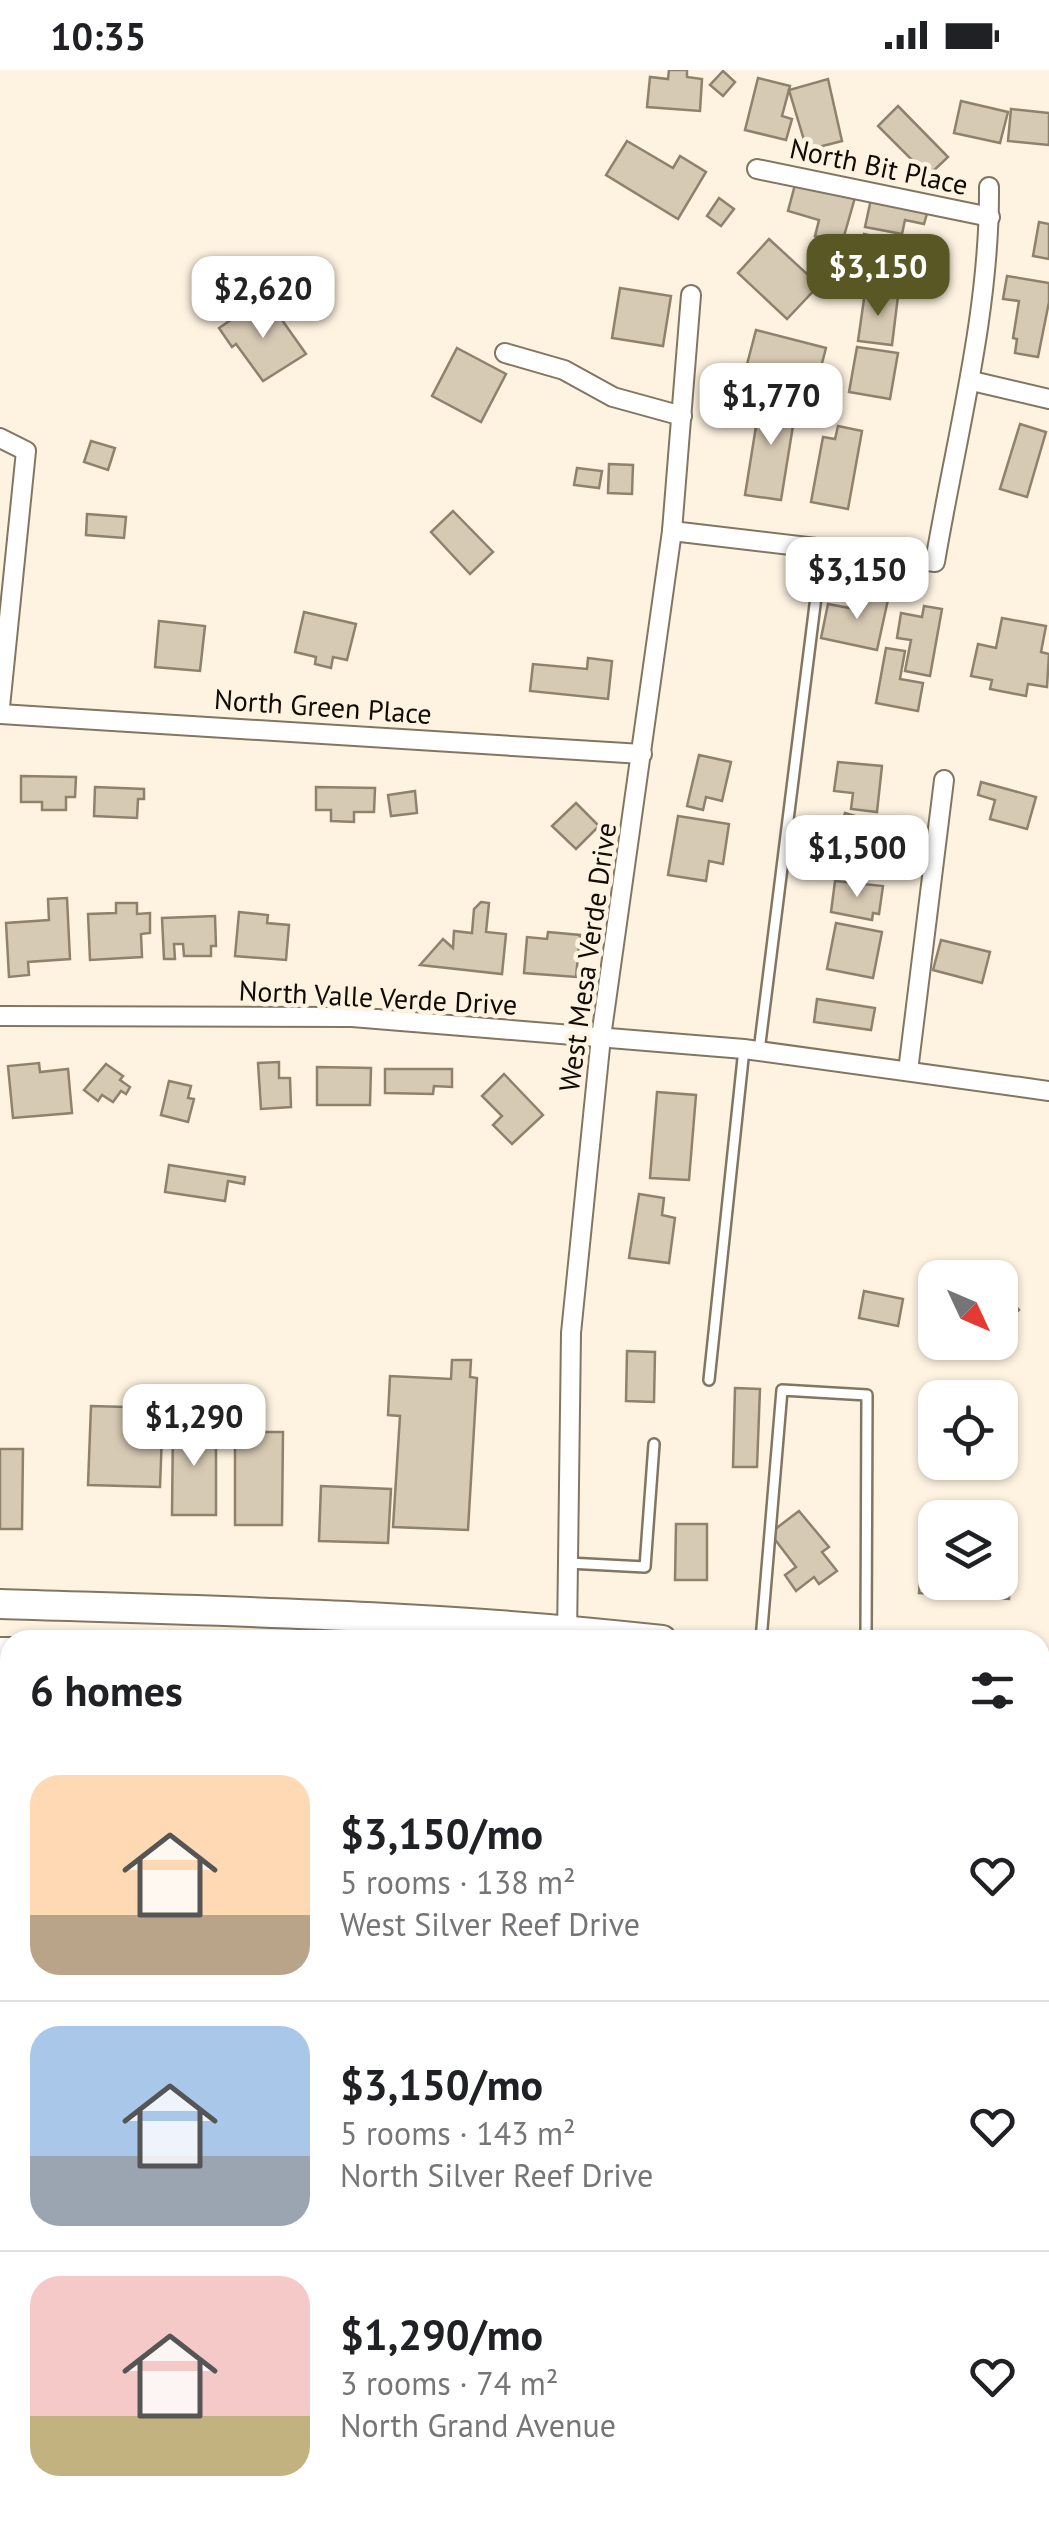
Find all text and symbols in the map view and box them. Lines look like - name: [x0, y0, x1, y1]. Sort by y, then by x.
- text: 10:35: [50, 11, 146, 60]
- street label: North Bit Place: [787, 129, 971, 203]
- pin: $3,150: [797, 234, 959, 319]
- text: $3,150: [829, 245, 927, 287]
- pin: $2,620: [182, 256, 344, 341]
- text: $2,620: [214, 267, 312, 309]
- pin: $1,770: [690, 363, 852, 448]
- text: $1,770: [722, 374, 820, 416]
- pin: $3,150: [776, 537, 938, 622]
- text: $3,150: [808, 548, 906, 590]
- street label: North Green Place: [213, 680, 433, 732]
- pin: $1,500: [776, 815, 938, 900]
- street label: West Mesa Verde Drive: [550, 820, 624, 1094]
- text: $1,500: [808, 826, 906, 868]
- street label: North Valle Verde Drive: [238, 971, 518, 1023]
- north arrow: [918, 1260, 1018, 1360]
- map controls: [918, 1260, 1018, 1600]
- button: locate: [918, 1380, 1018, 1480]
- pin: $1,290: [113, 1384, 275, 1469]
- text: $1,290: [145, 1395, 243, 1437]
- button: layers: [918, 1500, 1018, 1600]
- text: 6 homes: [30, 1663, 183, 1718]
- icon: filters: [965, 1663, 1020, 1718]
- text: $3,150/mo: [340, 1806, 543, 1861]
- icon: home: [110, 1815, 230, 1935]
- icon: heart: [965, 1848, 1020, 1903]
- text: 5 rooms · 138 m²: [340, 1861, 576, 1903]
- text: West Silver Reef Drive: [340, 1903, 640, 1945]
- text: $3,150/mo: [340, 2057, 543, 2112]
- icon: home: [110, 2066, 230, 2186]
- icon: heart: [965, 2099, 1020, 2154]
- text: 5 rooms · 143 m²: [340, 2112, 576, 2154]
- text: North Silver Reef Drive: [340, 2154, 653, 2196]
- text: $1,290/mo: [340, 2307, 543, 2362]
- icon: home: [110, 2316, 230, 2436]
- icon: heart: [965, 2349, 1020, 2404]
- text: 3 rooms · 74 m²: [340, 2362, 558, 2404]
- text: North Grand Avenue: [340, 2404, 616, 2446]

